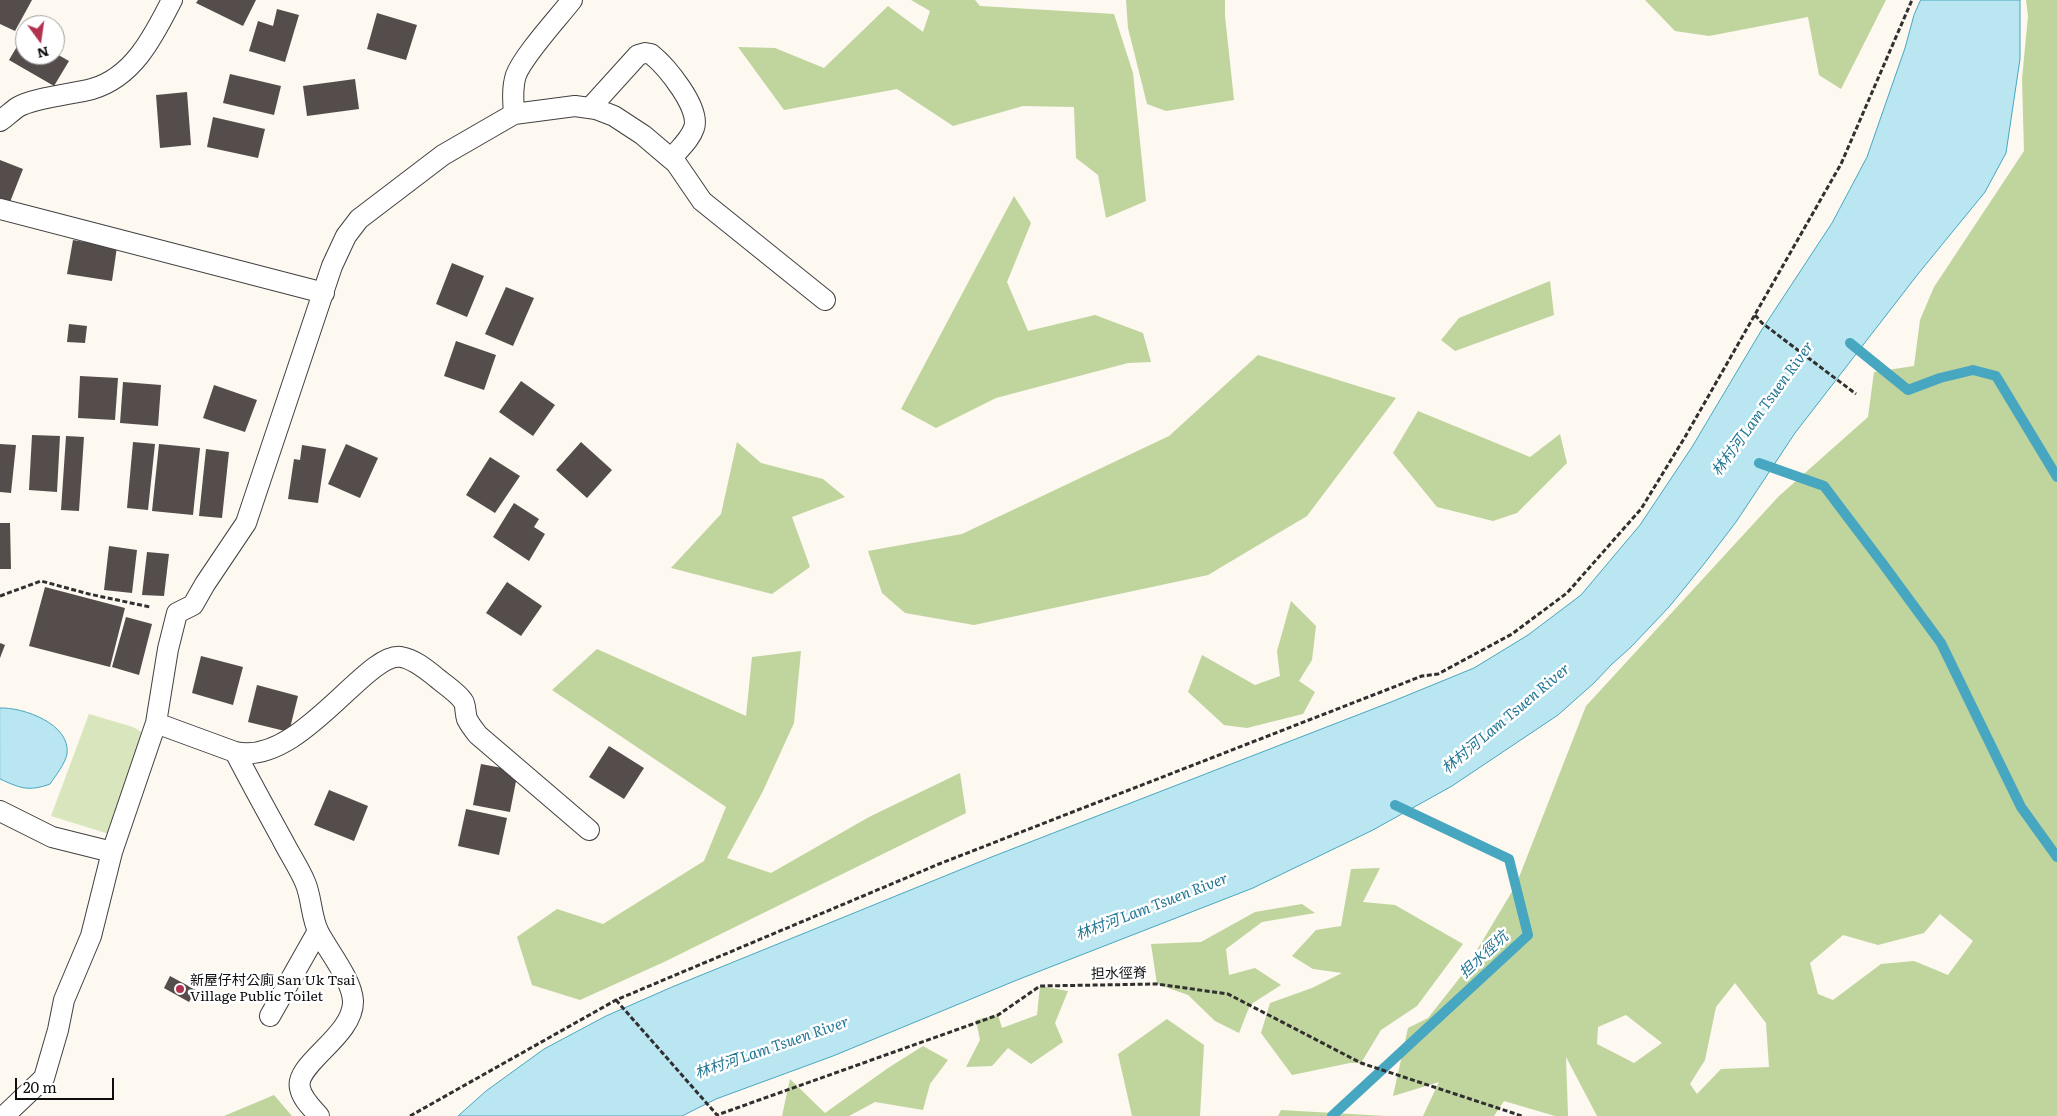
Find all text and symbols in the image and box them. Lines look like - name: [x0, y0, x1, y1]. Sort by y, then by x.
- north arrow: [15, 15, 65, 65]
- text: N: [35, 42, 52, 65]
- water label: 林村河 Lam Tsuen River: [1708, 338, 1818, 480]
- water label: 林村河 Lam Tsuen River: [1438, 660, 1574, 778]
- water label: 林村河 Lam Tsuen River: [1073, 870, 1231, 944]
- water label: 担水徑坑: [1456, 928, 1512, 982]
- street label: 担水徑脊: [1091, 965, 1147, 983]
- place label: 新屋仔村公廁 San Uk Tsai Village Public Toilet: [190, 973, 355, 1006]
- marker: 新屋仔村公廁 San Uk Tsai Village Public Toilet: [174, 983, 186, 995]
- water label: 林村河 Lam Tsuen River: [693, 1013, 851, 1083]
- scale bar: [18, 1068, 116, 1100]
- text: 20 m: [23, 1075, 57, 1098]

